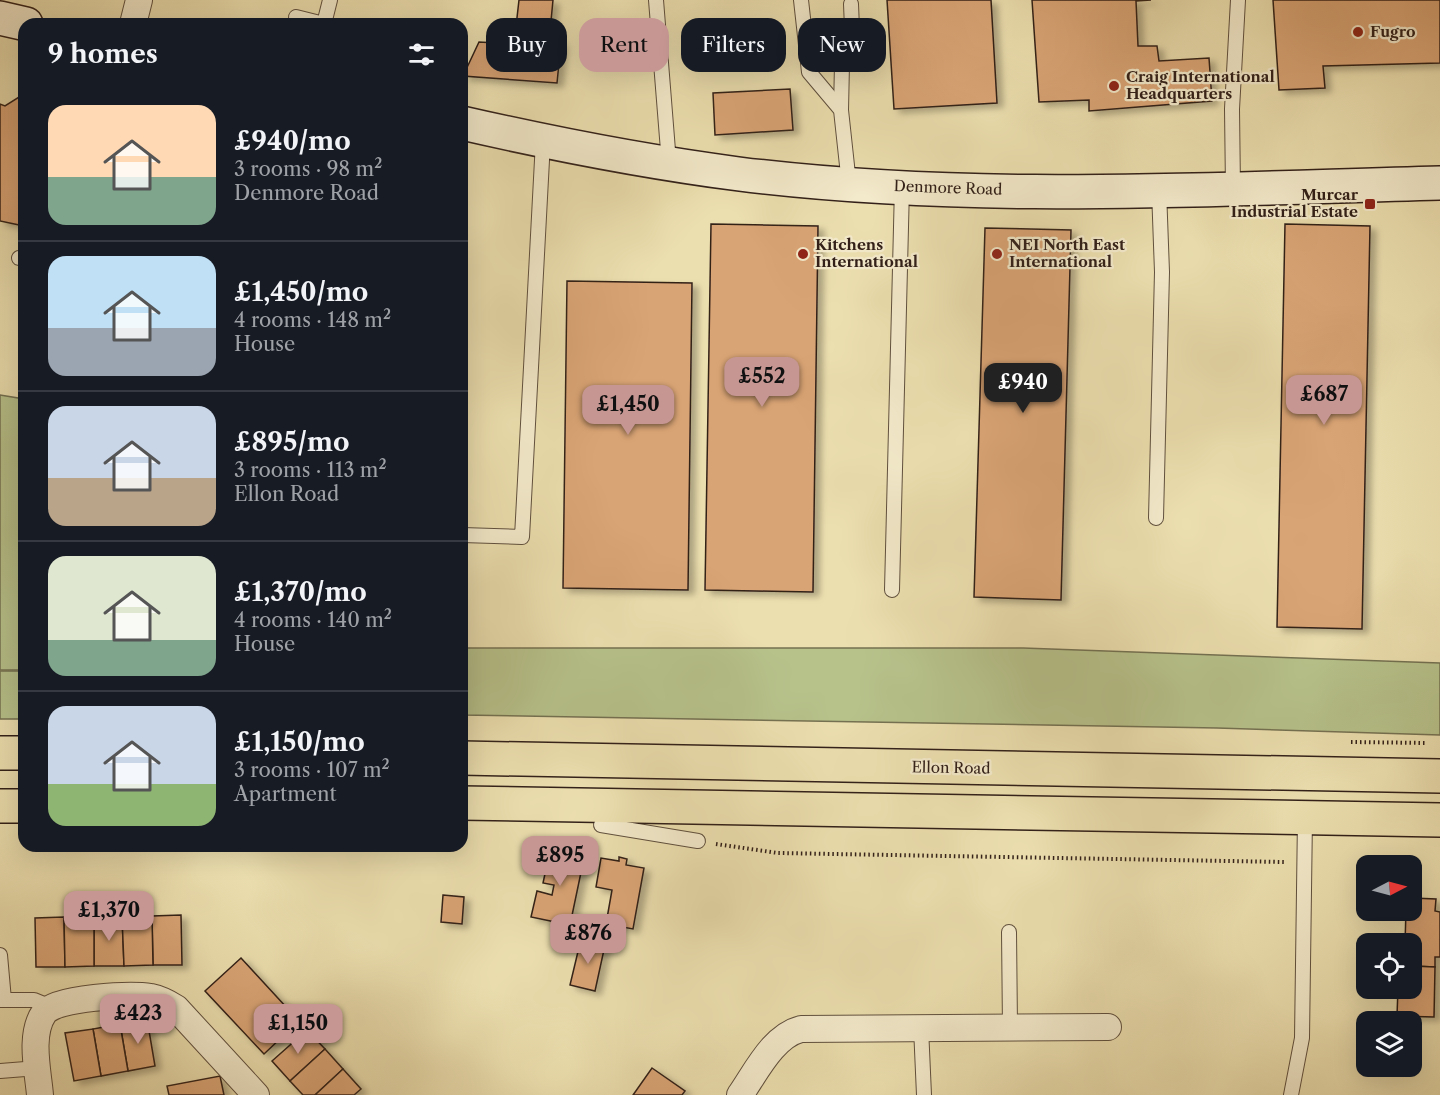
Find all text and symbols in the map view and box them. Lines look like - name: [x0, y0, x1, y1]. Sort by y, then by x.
- chip: Buy: [486, 18, 567, 72]
- chip: Rent: [579, 18, 669, 72]
- chip: Filters: [681, 18, 786, 72]
- chip: New: [798, 18, 886, 72]
- place label: Fugro: [1370, 22, 1415, 41]
- marker: Fugro: [1351, 25, 1365, 39]
- text: 9 homes: [48, 38, 158, 70]
- icon: filters: [405, 38, 438, 71]
- place label: Craig International Headquarters: [1126, 67, 1275, 103]
- marker: Craig International Headquarters: [1107, 79, 1121, 93]
- text: £940/mo: [234, 125, 351, 157]
- icon: home: [96, 129, 168, 201]
- text: 3 rooms · 98 m²: [234, 157, 382, 181]
- street label: Denmore Road: [893, 176, 1003, 199]
- text: Denmore Road: [234, 181, 379, 205]
- place label: Murcar Industrial Estate: [1231, 185, 1359, 221]
- marker: Murcar Industrial Estate: [1363, 197, 1377, 211]
- place label: Kitchens International: [815, 235, 918, 271]
- place label: NEI North East International: [1009, 235, 1125, 271]
- marker: Kitchens International: [796, 247, 810, 261]
- marker: NEI North East International: [990, 247, 1004, 261]
- text: £1,450/mo: [234, 276, 368, 308]
- icon: home: [96, 280, 168, 352]
- text: 4 rooms · 148 m²: [234, 308, 391, 332]
- text: House: [234, 332, 295, 356]
- pin: £552: [726, 357, 798, 408]
- pin: £940: [987, 363, 1059, 414]
- text: £552: [738, 364, 786, 388]
- text: £940: [998, 370, 1048, 394]
- pin: £687: [1288, 375, 1360, 426]
- text: £687: [1300, 382, 1348, 406]
- pin: £1,450: [579, 385, 677, 436]
- text: £1,450: [596, 392, 660, 416]
- text: £895/mo: [234, 426, 350, 458]
- icon: home: [96, 430, 168, 502]
- text: 3 rooms · 113 m²: [234, 458, 387, 482]
- text: Ellon Road: [234, 482, 339, 506]
- text: £1,370/mo: [234, 576, 367, 608]
- icon: home: [96, 580, 168, 652]
- text: 4 rooms · 140 m²: [234, 608, 392, 632]
- text: House: [234, 632, 295, 656]
- text: £1,150/mo: [234, 726, 365, 758]
- icon: home: [96, 730, 168, 802]
- street label: Ellon Road: [911, 757, 991, 778]
- text: 3 rooms · 107 m²: [234, 758, 390, 782]
- text: Apartment: [234, 782, 337, 806]
- pin: £895: [524, 836, 596, 887]
- text: £895: [536, 843, 584, 867]
- north arrow: [1356, 855, 1422, 921]
- map controls: [1356, 855, 1422, 1077]
- pin: £1,370: [60, 891, 158, 942]
- text: £1,370: [78, 898, 140, 922]
- pin: £876: [552, 914, 624, 965]
- text: £876: [564, 921, 612, 945]
- button: locate: [1356, 933, 1422, 999]
- pin: £423: [102, 994, 174, 1045]
- text: £423: [114, 1001, 162, 1025]
- pin: £1,150: [249, 1004, 347, 1055]
- text: £1,150: [268, 1011, 328, 1035]
- button: layers: [1356, 1011, 1422, 1077]

